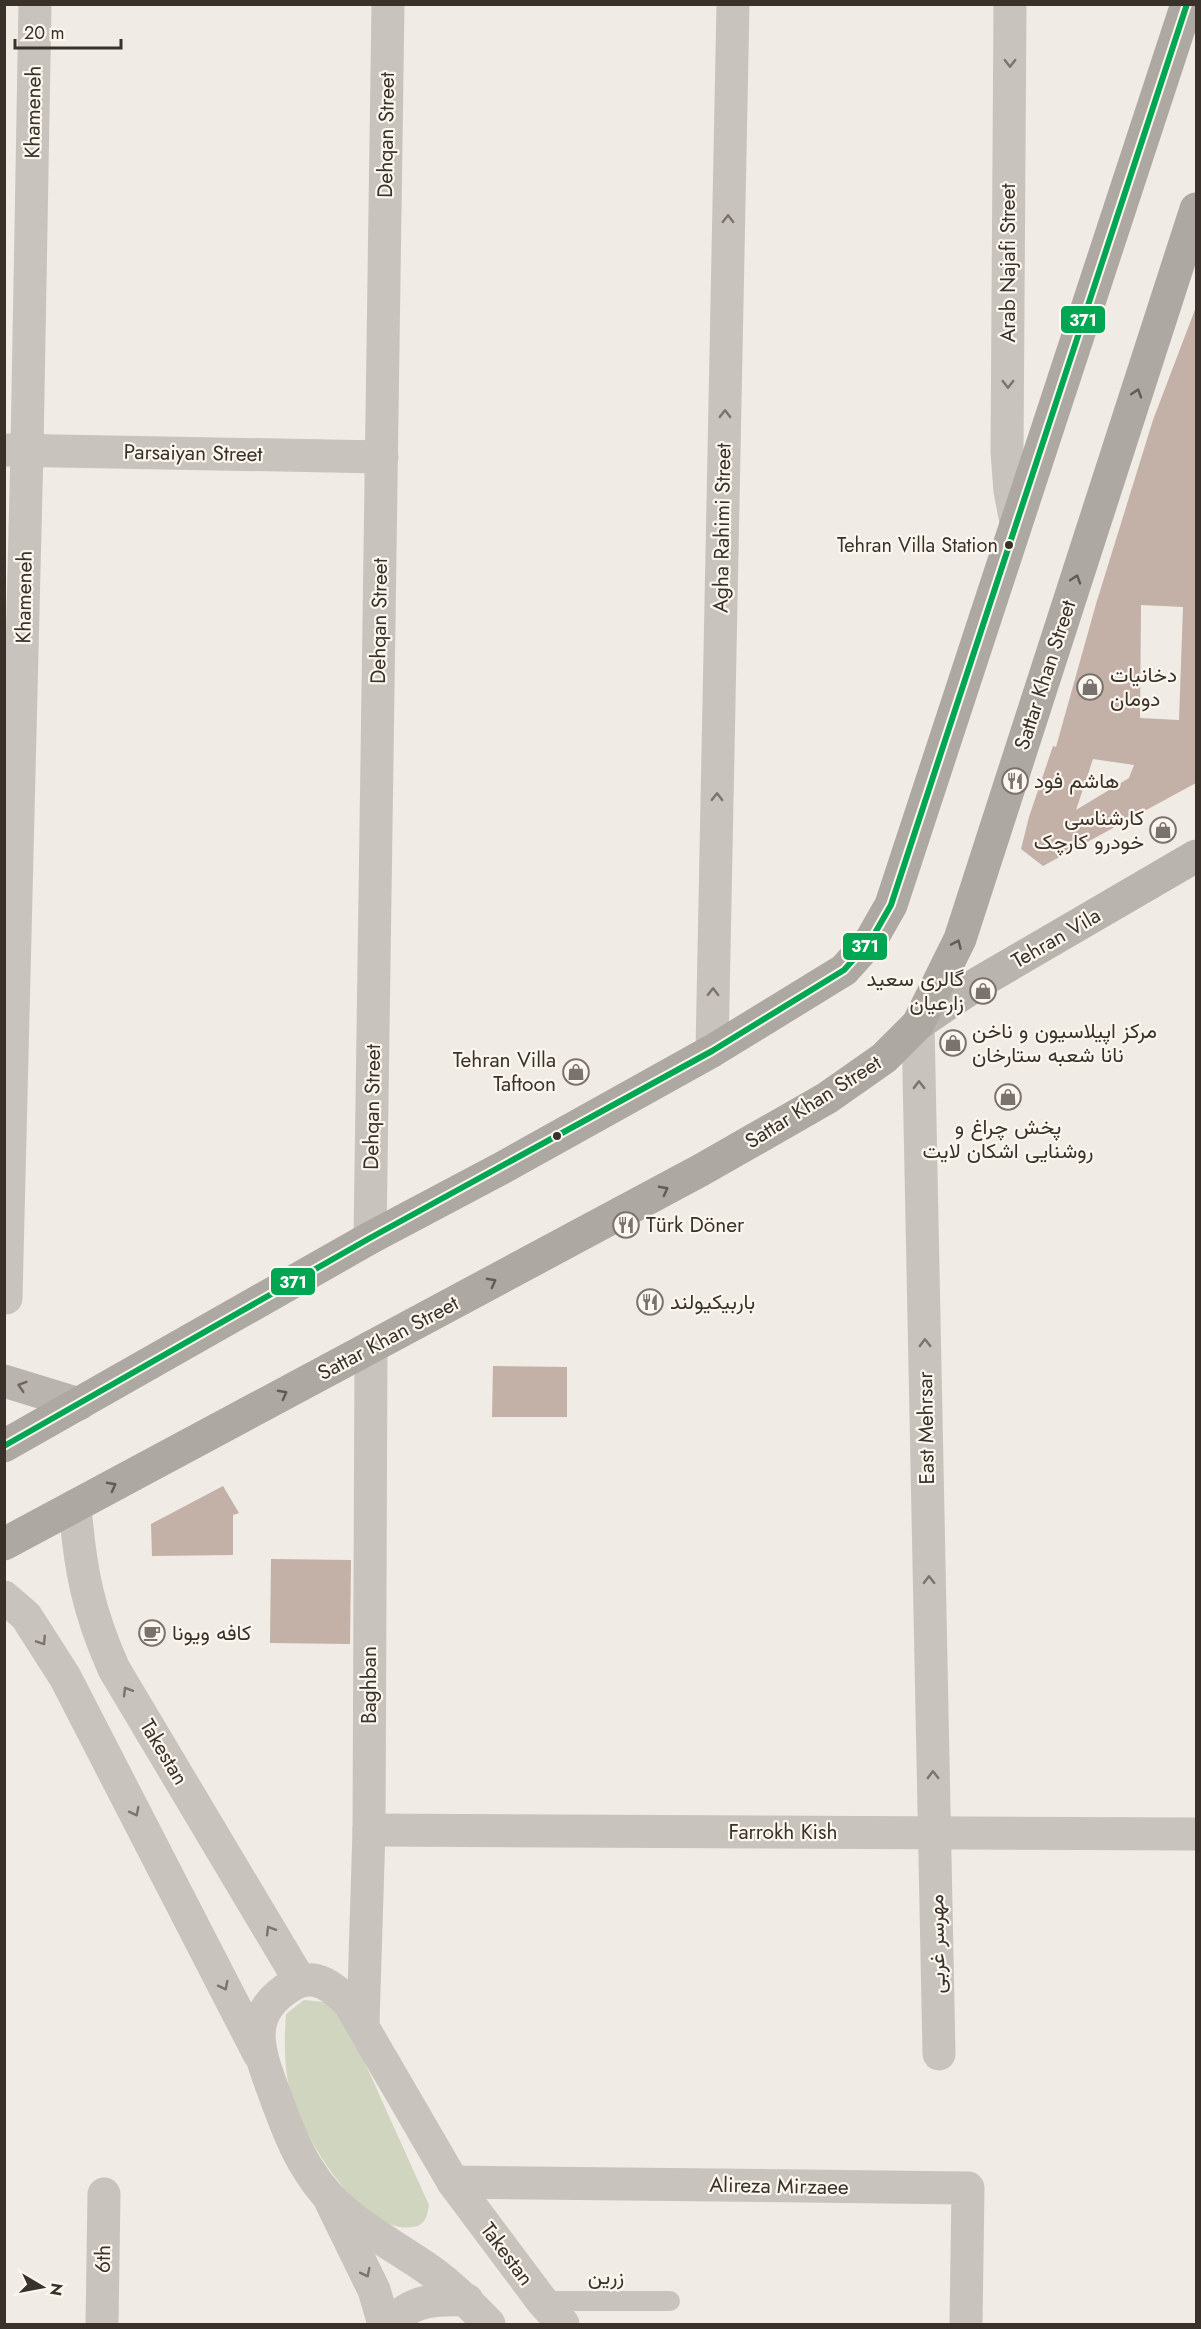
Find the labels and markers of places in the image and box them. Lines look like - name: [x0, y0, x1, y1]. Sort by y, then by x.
- place label: Tehran Villa Station: [837, 531, 998, 560]
- marker: Tehran Villa Station: [1003, 539, 1015, 551]
- place label: دخانیات دومان: [1110, 660, 1177, 714]
- shop icon: دخانیات دومان: [1075, 672, 1105, 702]
- restaurant icon: هاشم فود: [1000, 766, 1030, 796]
- place label: هاشم فود: [1034, 766, 1119, 796]
- place label: کارشناسی خودرو کارچک: [1034, 803, 1144, 857]
- shop icon: کارشناسی خودرو کارچک: [1148, 815, 1178, 845]
- place label: گالری سعید زارعیان: [867, 964, 964, 1018]
- shop icon: گالری سعید زارعیان: [968, 976, 998, 1006]
- place label: مرکز اپیلاسیون و ناخن نانا شعبه ستارخان: [972, 1016, 1157, 1070]
- shop icon: مرکز اپیلاسیون و ناخن نانا شعبه ستارخان: [938, 1028, 968, 1058]
- place label: Tehran Villa Taftoon: [453, 1045, 556, 1099]
- shop icon: Tehran Villa Taftoon: [561, 1057, 591, 1087]
- shop icon: پخش چراغ و روشنایی اشکان لایت: [993, 1082, 1023, 1112]
- place label: پخش چراغ و روشنایی اشکان لایت: [923, 1112, 1093, 1166]
- unlabelled marker: [551, 1130, 563, 1142]
- restaurant icon: Türk Döner: [611, 1210, 641, 1240]
- place label: Türk Döner: [646, 1210, 745, 1240]
- restaurant icon: باربیکیولند: [635, 1287, 665, 1317]
- place label: باربیکیولند: [670, 1287, 755, 1317]
- cafe icon: کافه ویونا: [137, 1618, 167, 1648]
- place label: کافه ویونا: [172, 1618, 251, 1648]

